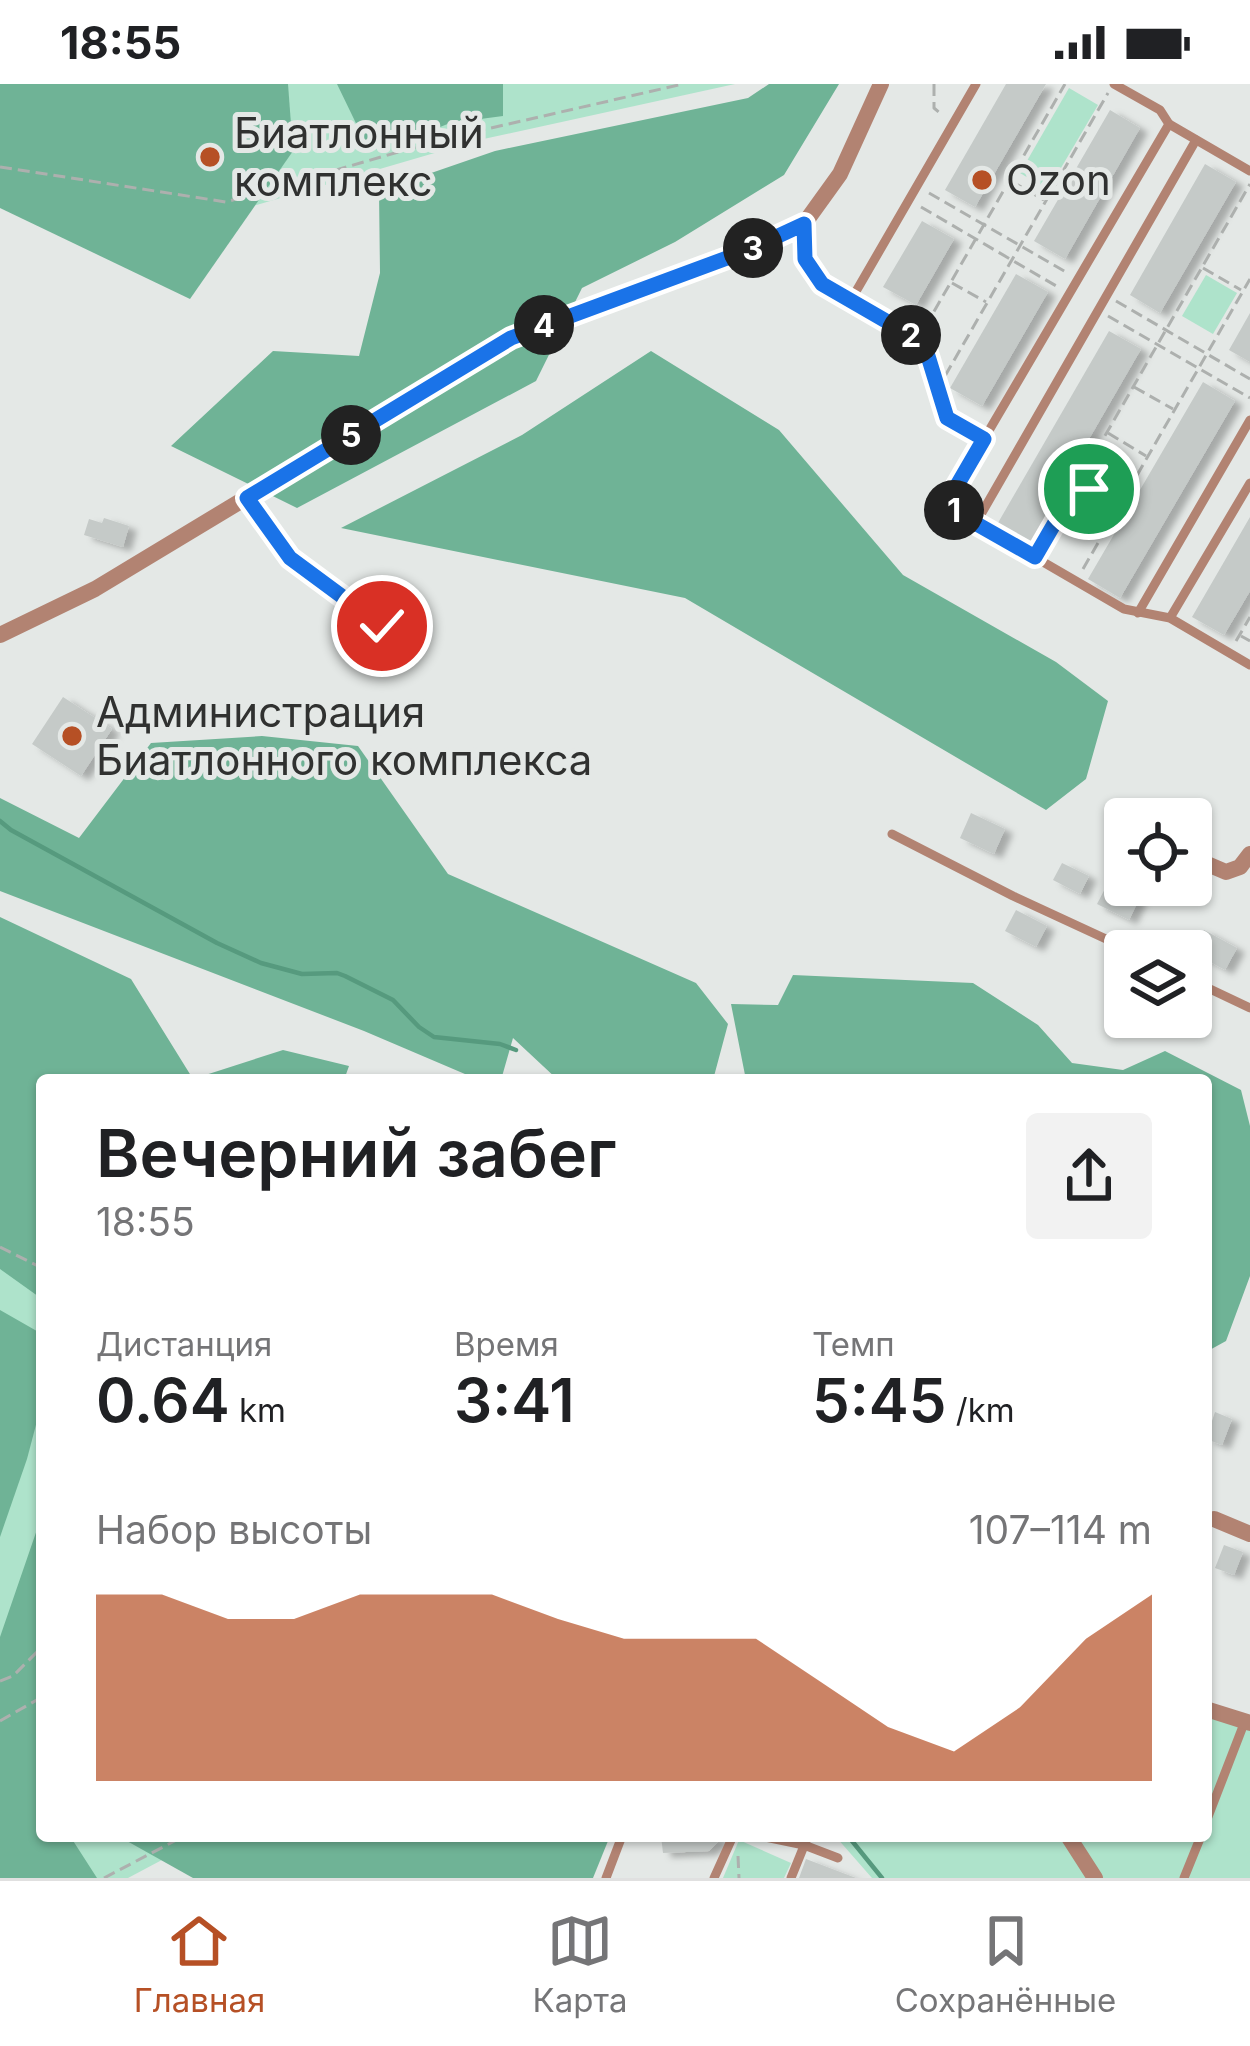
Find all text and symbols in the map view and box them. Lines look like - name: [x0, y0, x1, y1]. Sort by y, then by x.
- text: 18:55: [60, 15, 181, 70]
- place label: Биатлонный комплекс: [234, 107, 484, 206]
- marker: Биатлонный комплекс: [197, 144, 223, 170]
- place label: Ozon: [1006, 154, 1111, 205]
- marker: Ozon: [969, 167, 995, 193]
- pin: 3: [723, 218, 783, 278]
- text: 3: [742, 228, 764, 268]
- pin: 4: [514, 295, 574, 355]
- text: 4: [533, 305, 555, 345]
- pin: 2: [881, 305, 941, 365]
- text: 2: [901, 315, 921, 355]
- pin: 5: [321, 405, 381, 465]
- text: 5: [340, 415, 362, 455]
- pin: [1038, 438, 1140, 540]
- icon: arrive: [1056, 456, 1122, 522]
- pin: 1: [924, 480, 984, 540]
- text: 1: [947, 490, 961, 530]
- pin: [331, 575, 433, 677]
- icon: check: [349, 593, 415, 659]
- place label: Администрация Биатлонного комплекса: [96, 686, 592, 785]
- marker: Администрация Биатлонного комплекса: [59, 723, 85, 749]
- map controls: [1104, 798, 1212, 1038]
- button: locate: [1104, 798, 1212, 906]
- button: layers: [1104, 930, 1212, 1038]
- text: Вечерний забег: [96, 1113, 616, 1193]
- button: share: [1026, 1113, 1152, 1239]
- text: 18:55: [96, 1198, 195, 1245]
- text: Дистанция: [96, 1324, 272, 1364]
- text: Время: [454, 1324, 559, 1364]
- text: Темп: [812, 1324, 895, 1364]
- text: 0.64: [96, 1364, 230, 1436]
- text: 3:41: [454, 1364, 575, 1436]
- text: 5:45: [812, 1364, 947, 1436]
- text: km: [230, 1390, 286, 1430]
- text: /km: [947, 1390, 1015, 1430]
- text: Набор высоты: [96, 1506, 372, 1553]
- text: 107–114 m: [969, 1506, 1152, 1553]
- tab: Главная: [134, 1908, 265, 2020]
- tab: Карта: [533, 1908, 627, 2020]
- tab: Сохранённые: [895, 1908, 1116, 2020]

